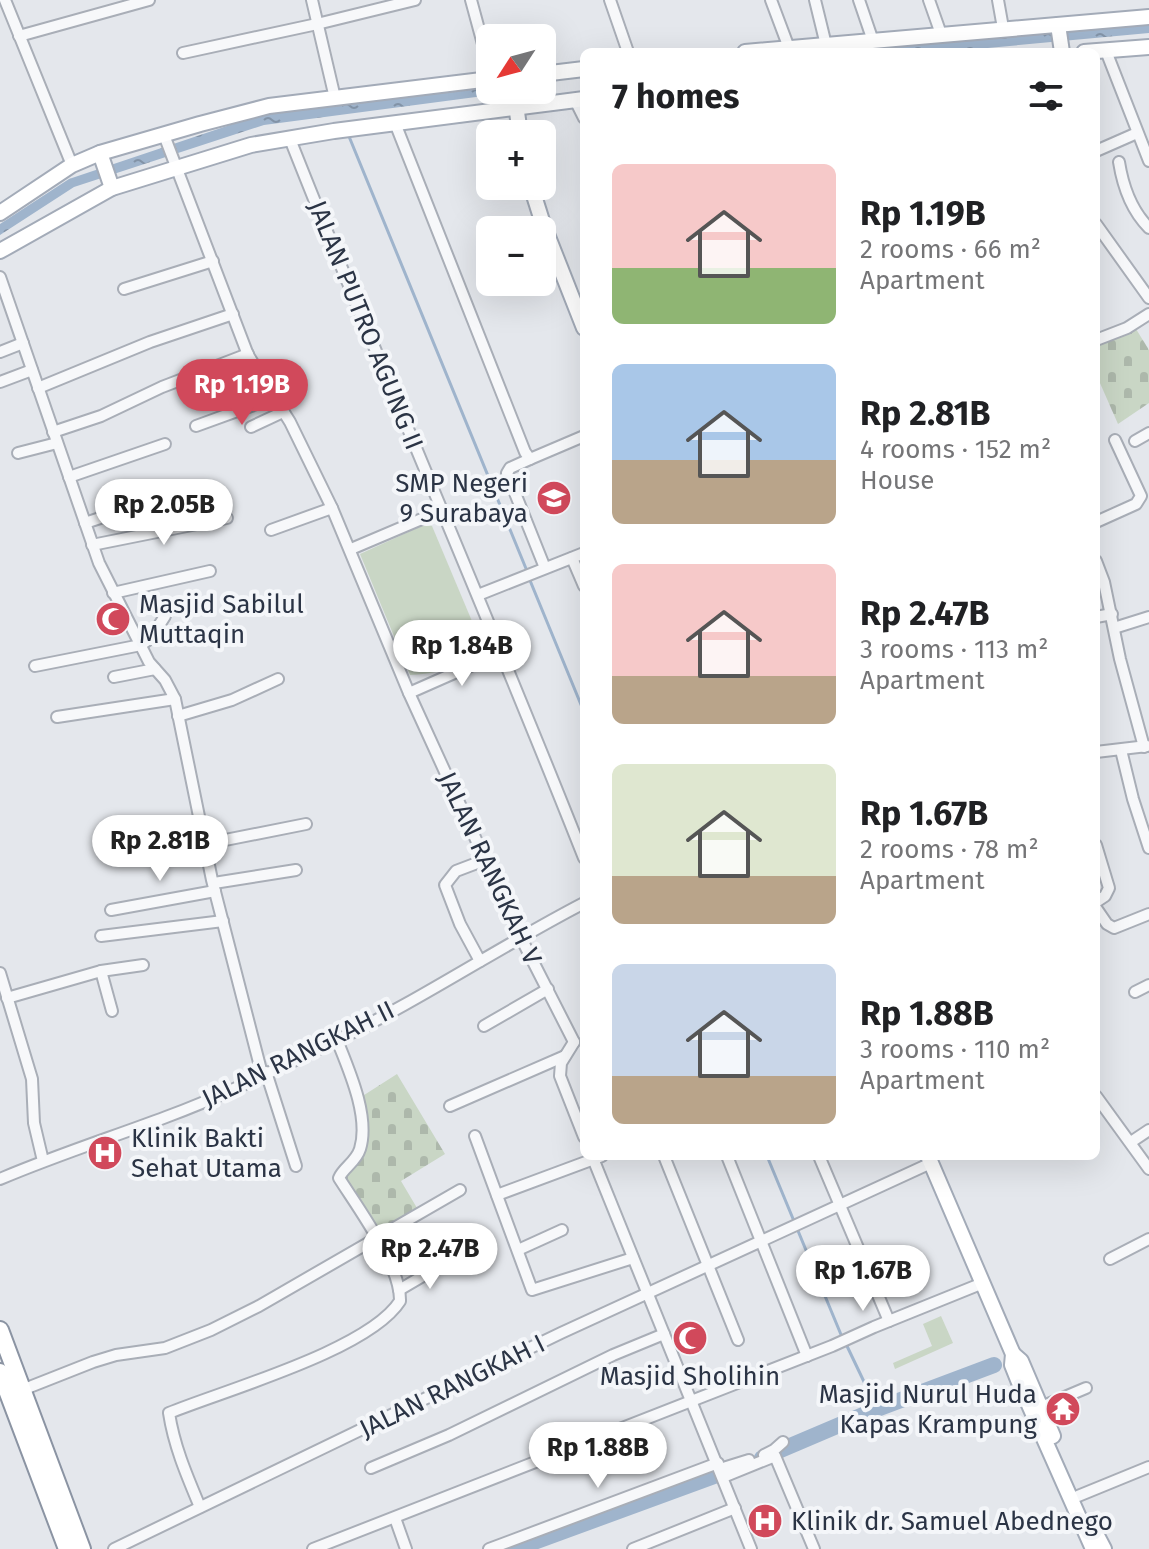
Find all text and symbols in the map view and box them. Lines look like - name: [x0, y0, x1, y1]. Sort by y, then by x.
- north arrow: [476, 24, 556, 104]
- map controls: [476, 24, 556, 296]
- icon: filters: [1024, 74, 1068, 118]
- text: 7 homes: [612, 76, 739, 117]
- button: +: [476, 120, 556, 200]
- text: Rp 1.19B: [860, 193, 986, 234]
- street label: JALAN PUTRO AGUNG II: [301, 196, 430, 454]
- icon: home: [676, 196, 772, 292]
- button: −: [476, 216, 556, 296]
- text: 2 rooms · 66 m²: [860, 234, 1041, 265]
- text: Apartment: [860, 265, 985, 296]
- pin: Rp 1.19B: [159, 359, 325, 427]
- text: Rp 1.19B: [194, 369, 290, 400]
- text: Rp 2.81B: [860, 393, 991, 434]
- icon: home: [676, 396, 772, 492]
- text: 4 rooms · 152 m²: [860, 434, 1051, 465]
- text: House: [860, 465, 934, 496]
- place label: SMP Negeri 9 Surabaya: [395, 468, 528, 529]
- pin: Rp 2.05B: [81, 479, 247, 547]
- school or university icon: SMP Negeri 9 Surabaya: [535, 479, 573, 517]
- text: Rp 2.05B: [113, 489, 215, 520]
- place label: Masjid Sabilul Muttaqin: [139, 589, 304, 650]
- text: Rp 2.47B: [860, 593, 989, 634]
- icon: home: [676, 596, 772, 692]
- mosque icon: Masjid Sabilul Muttaqin: [94, 600, 132, 638]
- pin: Rp 1.84B: [379, 620, 545, 688]
- text: Rp 1.84B: [411, 630, 513, 661]
- text: 3 rooms · 113 m²: [860, 634, 1049, 665]
- text: Apartment: [860, 665, 985, 696]
- street label: JALAN RANGKAH V: [431, 767, 548, 970]
- text: Rp 1.67B: [860, 793, 988, 834]
- icon: home: [676, 796, 772, 892]
- pin: Rp 2.81B: [77, 815, 243, 883]
- text: Rp 2.81B: [110, 825, 210, 856]
- text: 2 rooms · 78 m²: [860, 834, 1039, 865]
- text: Apartment: [860, 865, 985, 896]
- text: Rp 1.88B: [860, 993, 994, 1034]
- street label: JALAN RANGKAH II: [197, 994, 399, 1114]
- icon: home: [676, 996, 772, 1092]
- text: 3 rooms · 110 m²: [860, 1034, 1050, 1065]
- text: Apartment: [860, 1065, 985, 1096]
- place label: Klinik Bakti Sehat Utama: [131, 1123, 282, 1184]
- hospital icon: Klinik Bakti Sehat Utama: [86, 1134, 124, 1172]
- pin: Rp 2.47B: [347, 1223, 513, 1291]
- text: Rp 2.47B: [380, 1233, 480, 1264]
- pin: Rp 1.67B: [780, 1245, 946, 1313]
- text: Rp 1.67B: [814, 1255, 912, 1286]
- mosque icon: Masjid Sholihin: [671, 1319, 709, 1357]
- street label: JALAN RANGKAH I: [354, 1328, 550, 1445]
- place label: Masjid Sholihin: [600, 1361, 780, 1392]
- place label: Masjid Nurul Huda Kapas Krampung: [819, 1379, 1037, 1440]
- temple icon: Masjid Nurul Huda Kapas Krampung: [1044, 1390, 1082, 1428]
- pin: Rp 1.88B: [515, 1422, 681, 1490]
- text: Rp 1.88B: [547, 1432, 649, 1463]
- hospital icon: Klinik dr. Samuel Abednego: [746, 1502, 784, 1540]
- place label: Klinik dr. Samuel Abednego: [791, 1506, 1113, 1537]

